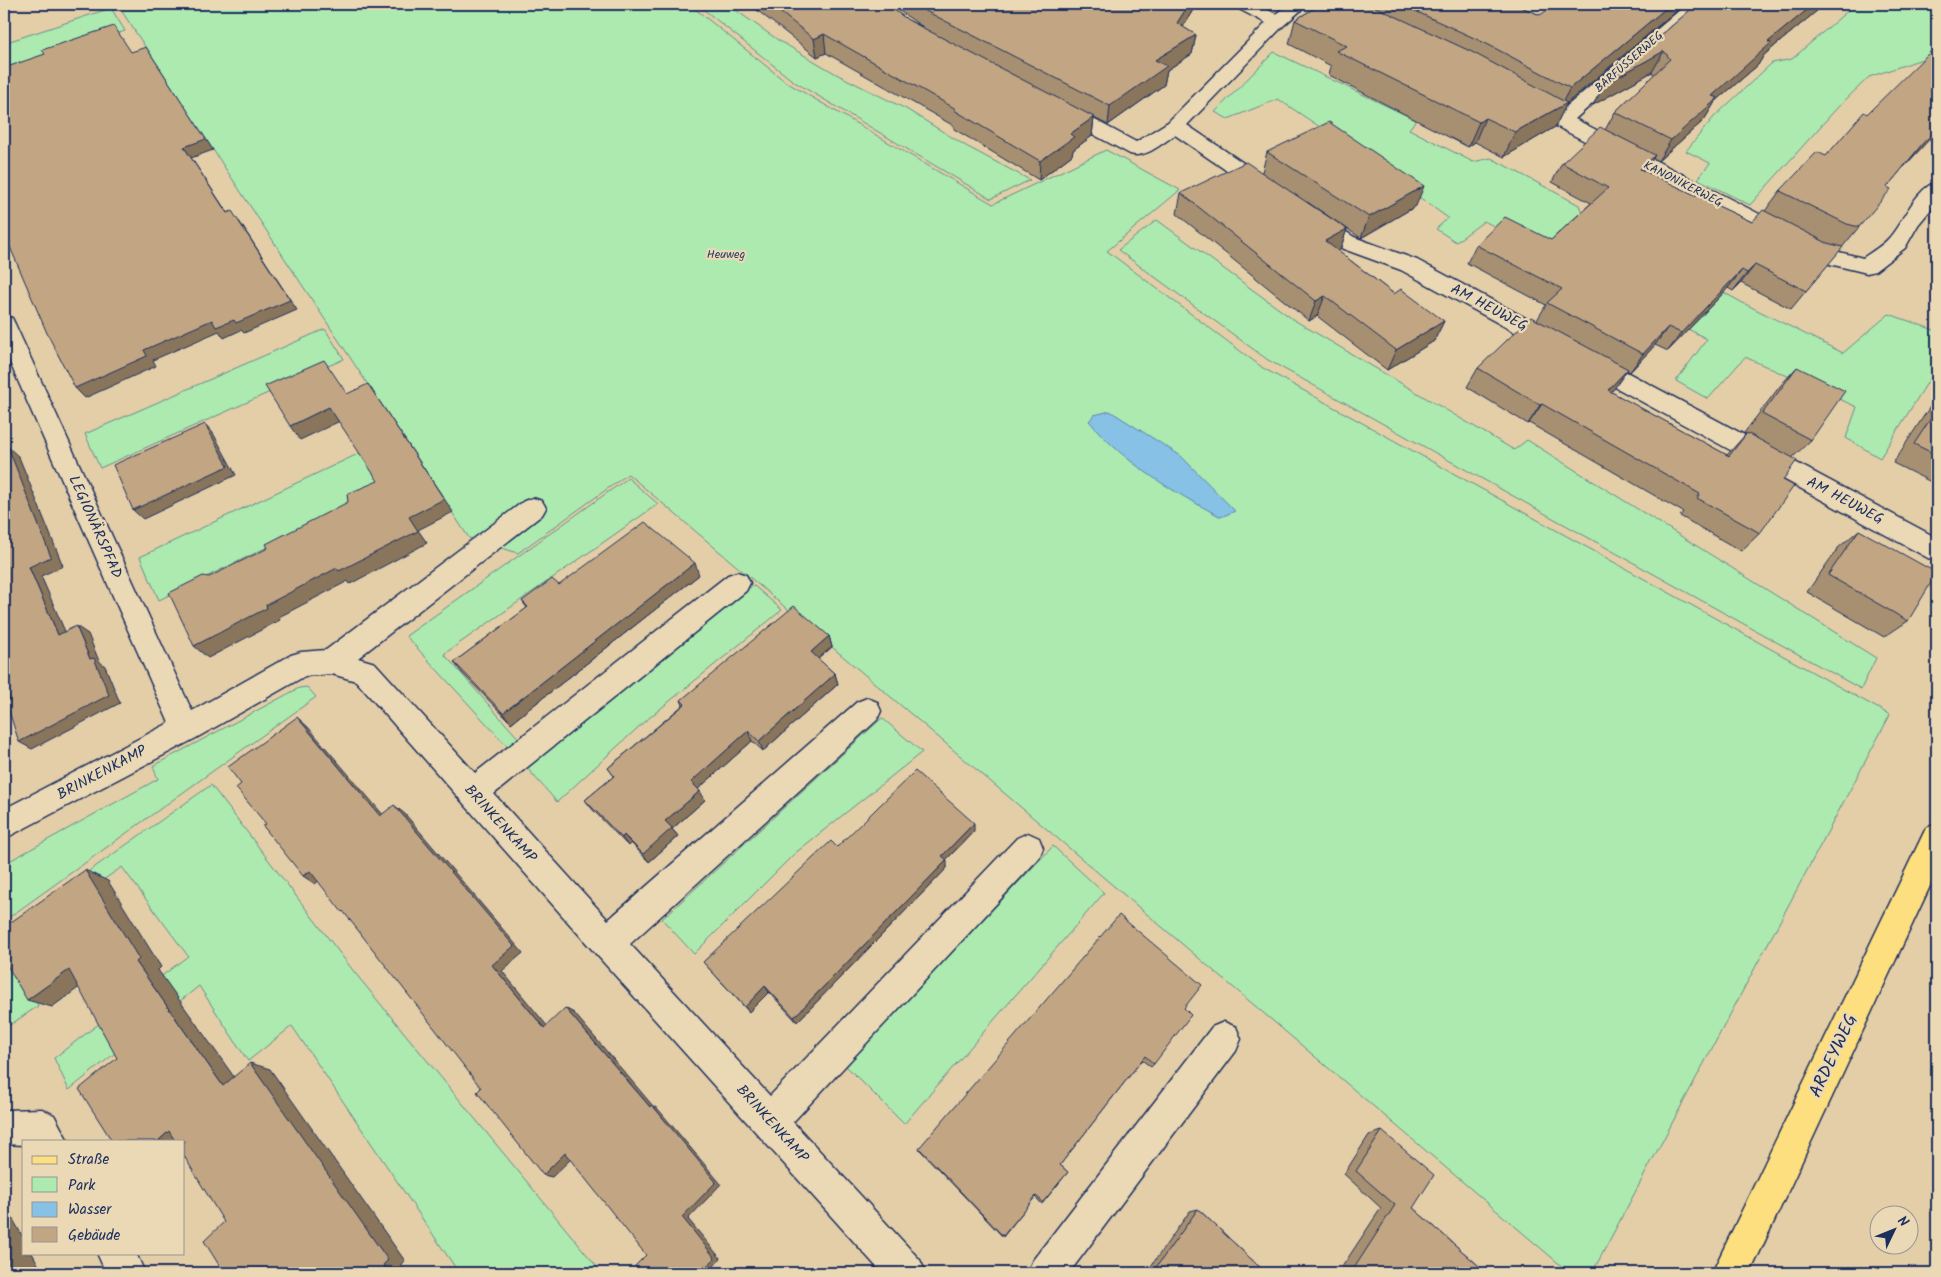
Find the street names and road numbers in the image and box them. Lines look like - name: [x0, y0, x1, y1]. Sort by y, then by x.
- street label: BARFÜSSERWEG: [1590, 27, 1668, 97]
- street label: KANONIKERWEG: [1640, 156, 1726, 212]
- street label: AM HEUWEG: [1446, 278, 1532, 338]
- street label: AM HEUWEG: [1802, 471, 1888, 531]
- street label: LEGIONÄRSPFAD: [62, 472, 129, 583]
- street label: BRINKENKAMP: [53, 739, 152, 807]
- street label: BRINKENKAMP: [458, 779, 543, 869]
- street label: ARDEYWEG: [1802, 1009, 1866, 1103]
- street label: BRINKENKAMP: [730, 1079, 815, 1169]

